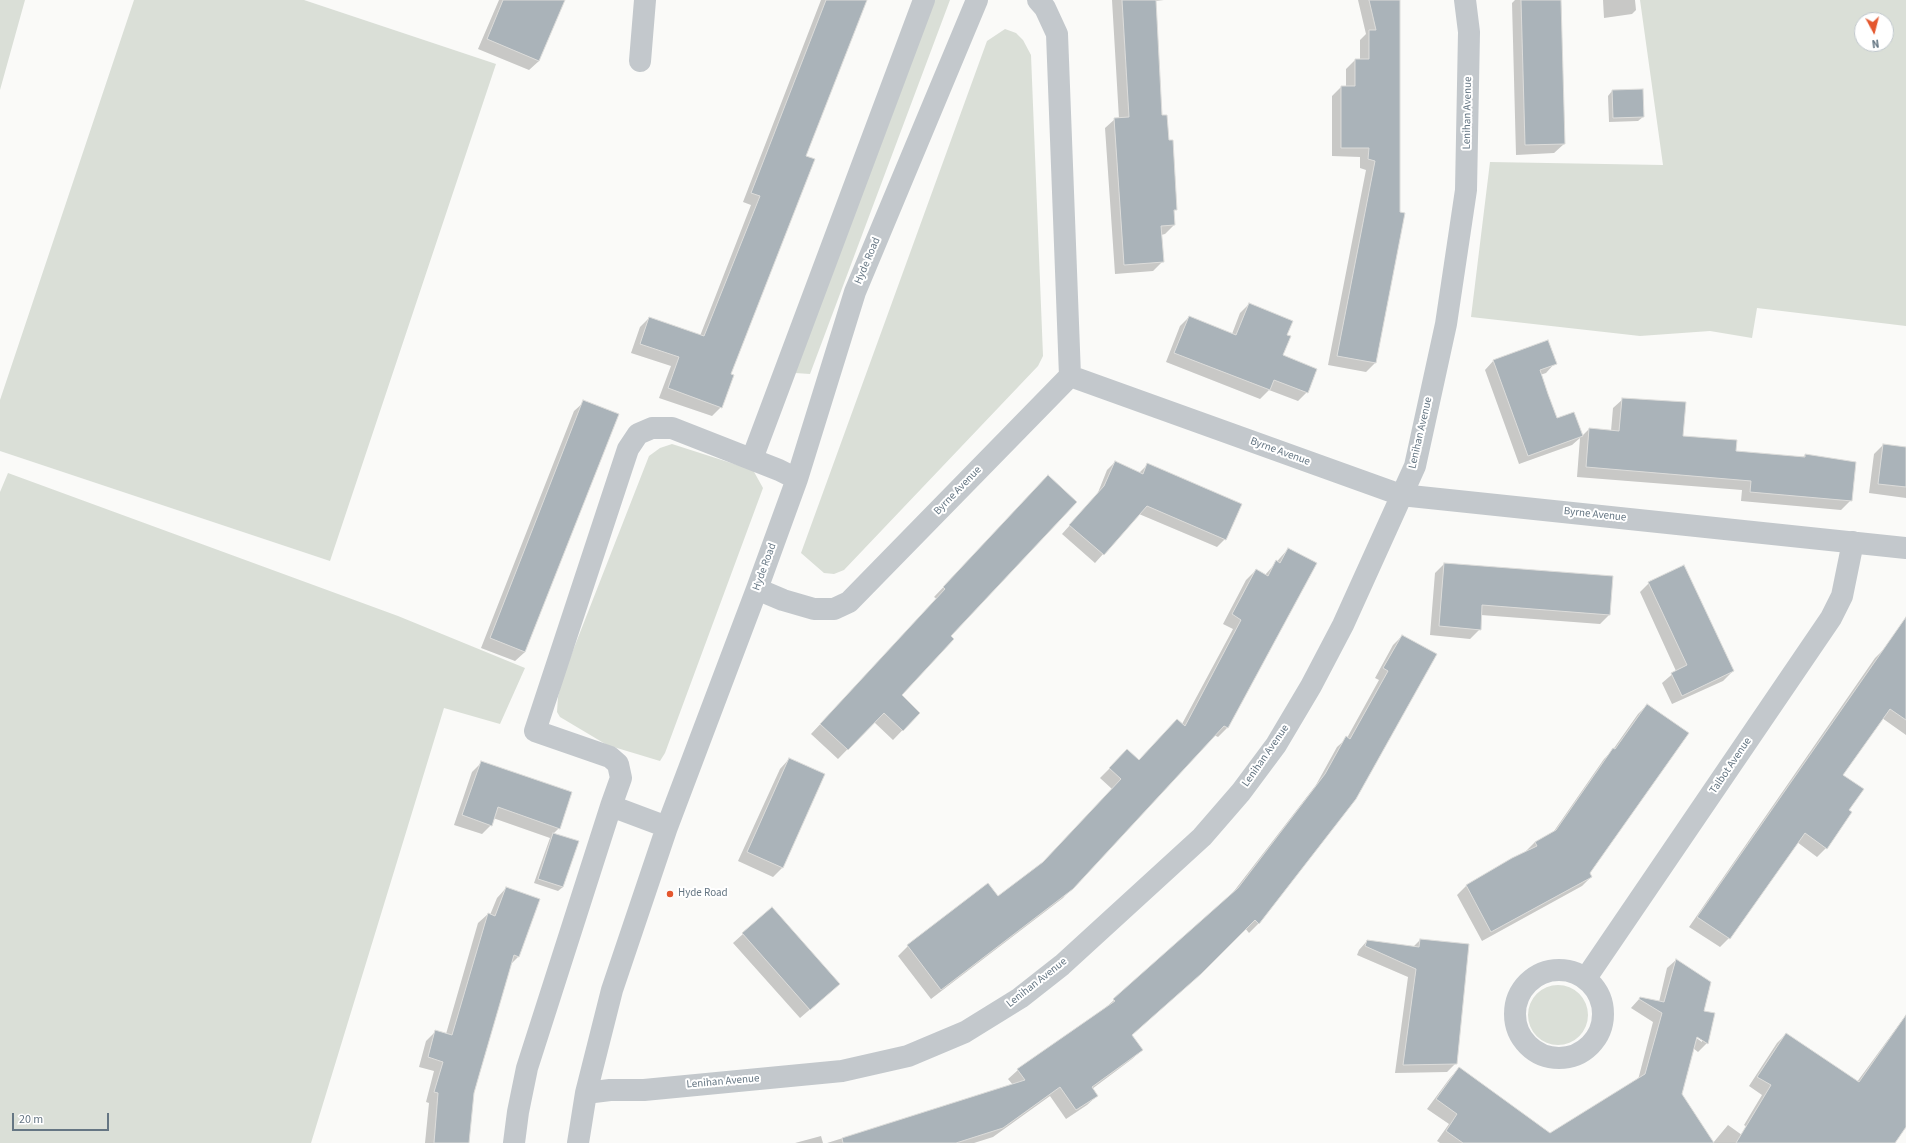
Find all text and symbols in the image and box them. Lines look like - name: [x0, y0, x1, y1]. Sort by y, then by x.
- north arrow: [1854, 12, 1894, 52]
- text: N: [1871, 36, 1880, 51]
- street label: Lenihan Avenue: [1461, 76, 1475, 150]
- street label: Hyde Road: [852, 236, 884, 286]
- street label: Lenihan Avenue: [1406, 396, 1436, 470]
- street label: Byrne Avenue: [1248, 435, 1312, 469]
- street label: Byrne Avenue: [931, 464, 985, 518]
- street label: Byrne Avenue: [1563, 505, 1627, 525]
- street label: Hyde Road: [750, 541, 780, 593]
- street label: Lenihan Avenue: [1240, 722, 1292, 790]
- street label: Talbot Avenue: [1707, 735, 1755, 797]
- place label: Hyde Road: [678, 887, 728, 901]
- marker: Hyde Road: [665, 889, 675, 899]
- street label: Lenihan Avenue: [1004, 955, 1070, 1011]
- street label: Lenihan Avenue: [686, 1072, 760, 1092]
- scale bar: [14, 1105, 111, 1131]
- text: 20 m: [19, 1111, 43, 1128]

